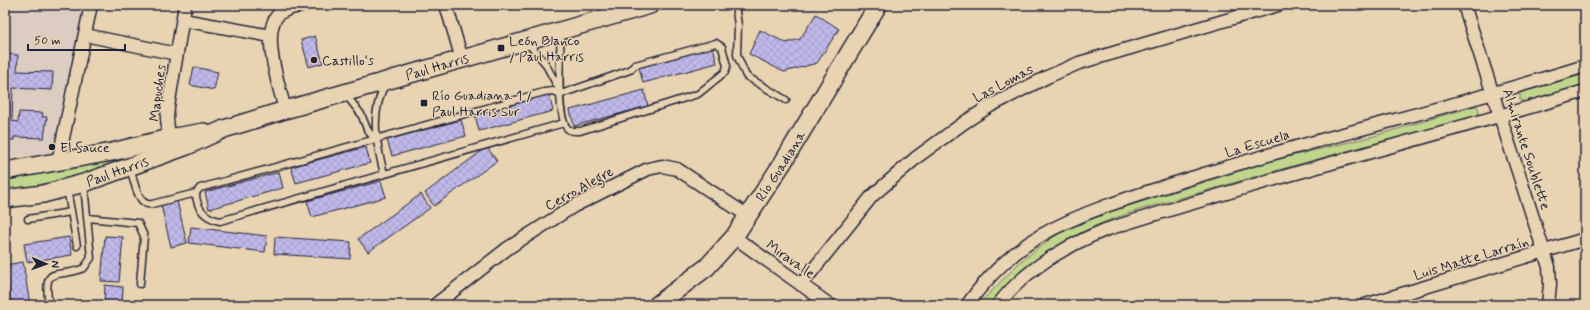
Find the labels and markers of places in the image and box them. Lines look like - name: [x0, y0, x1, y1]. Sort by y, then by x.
- place label: León Blanco / Paul Harris: [509, 32, 584, 66]
- marker: León Blanco / Paul Harris: [496, 43, 506, 53]
- place label: Castillo's: [322, 52, 374, 70]
- marker: Castillo's: [309, 55, 319, 65]
- place label: Río Guadiana 1 / Paul Harris Sur: [432, 87, 532, 121]
- marker: Río Guadiana 1 / Paul Harris Sur: [419, 98, 429, 108]
- place label: El Sauce: [60, 139, 110, 157]
- marker: El Sauce: [47, 142, 57, 152]

